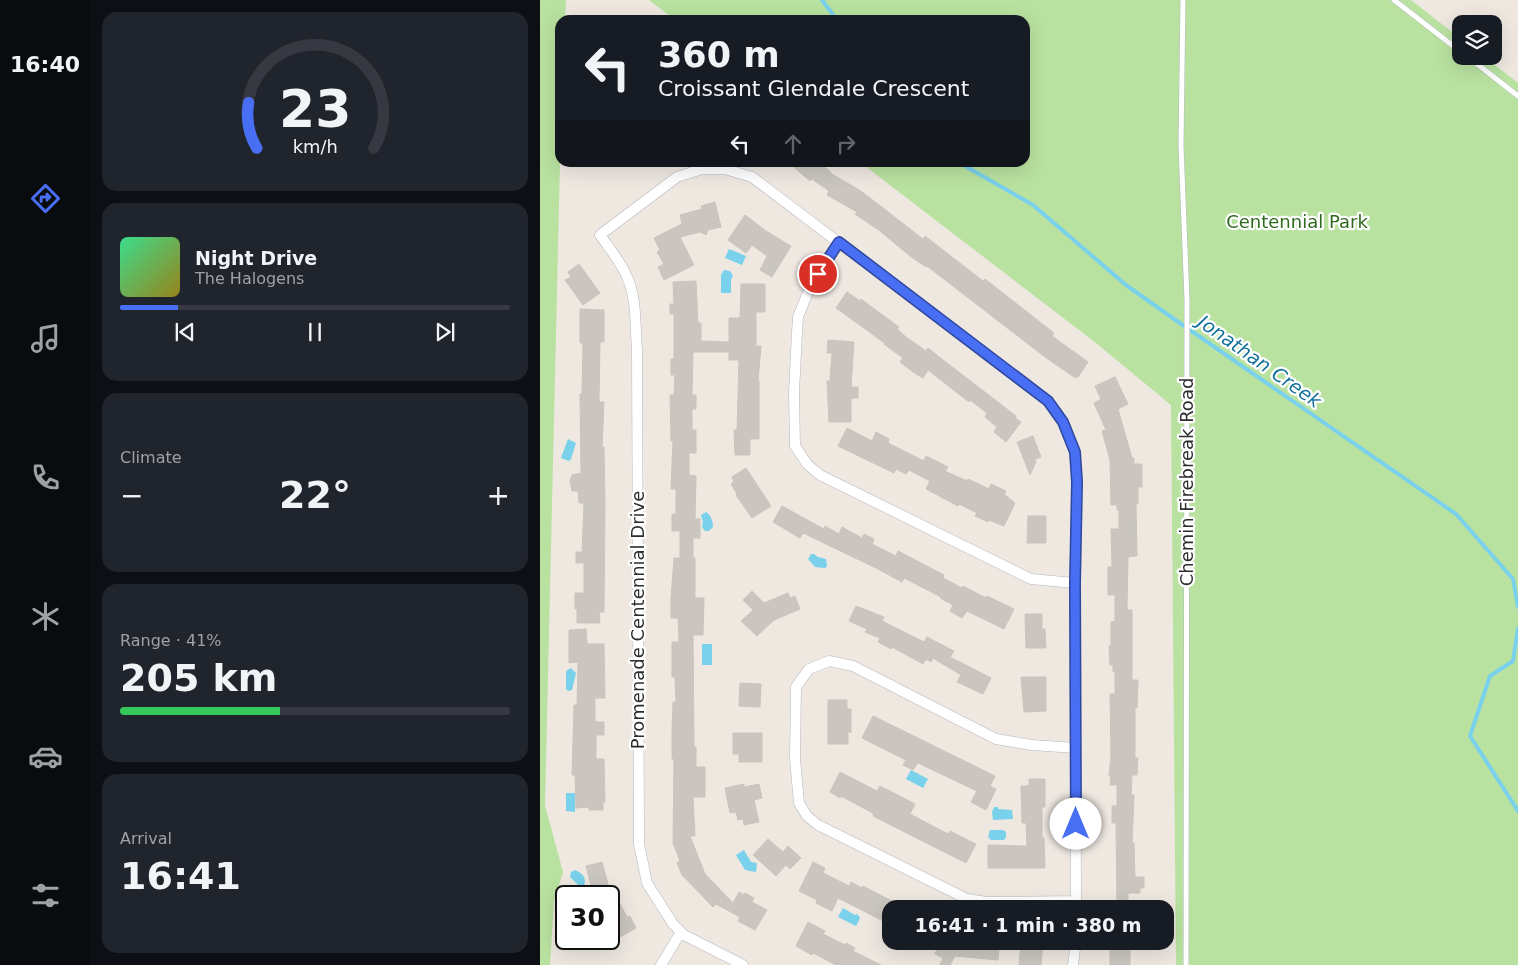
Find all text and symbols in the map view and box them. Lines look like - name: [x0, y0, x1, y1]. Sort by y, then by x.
- map controls: [1452, 15, 1502, 65]
- button: layers: [1452, 15, 1502, 65]
- icon: left: [575, 35, 640, 100]
- text: 360 m: [658, 35, 780, 75]
- text: 16:40: [10, 52, 80, 77]
- text: Croissant Glendale Crescent: [658, 76, 969, 101]
- text: 23: [279, 79, 351, 139]
- icon: left: [726, 130, 754, 158]
- icon: ahead: [779, 130, 807, 158]
- icon: right: [832, 130, 860, 158]
- text: km/h: [292, 136, 338, 157]
- icon: directions: [28, 181, 63, 216]
- park label: Centennial Park: [1226, 211, 1368, 232]
- text: Night Drive: [195, 247, 317, 269]
- pin: [797, 253, 839, 295]
- icon: arrive: [804, 260, 832, 288]
- text: The Halogens: [195, 269, 304, 288]
- water label: Jonathan Creek: [1191, 308, 1327, 412]
- icon: previous: [171, 318, 199, 346]
- icon: pause: [301, 318, 329, 346]
- icon: next: [431, 318, 459, 346]
- icon: music: [28, 321, 63, 356]
- street label: Chemin Firebreak Road: [1176, 378, 1197, 586]
- text: Climate: [120, 448, 182, 467]
- icon: phone: [28, 460, 63, 495]
- text: 22°: [279, 473, 351, 517]
- text: −: [120, 479, 143, 512]
- text: +: [487, 479, 510, 512]
- street label: Promenade Centennial Drive: [627, 491, 648, 749]
- icon: climate: [28, 599, 63, 634]
- text: Range · 41%: [120, 631, 222, 650]
- text: 205 km: [120, 656, 277, 700]
- icon: car: [28, 739, 63, 774]
- position arrow: [1049, 797, 1101, 849]
- text: Arrival: [120, 829, 172, 848]
- text: 16:41: [120, 854, 241, 898]
- icon: filters: [28, 878, 63, 913]
- speed limit sign: 30: [555, 885, 620, 950]
- text: 16:41 · 1 min · 380 m: [914, 914, 1142, 936]

